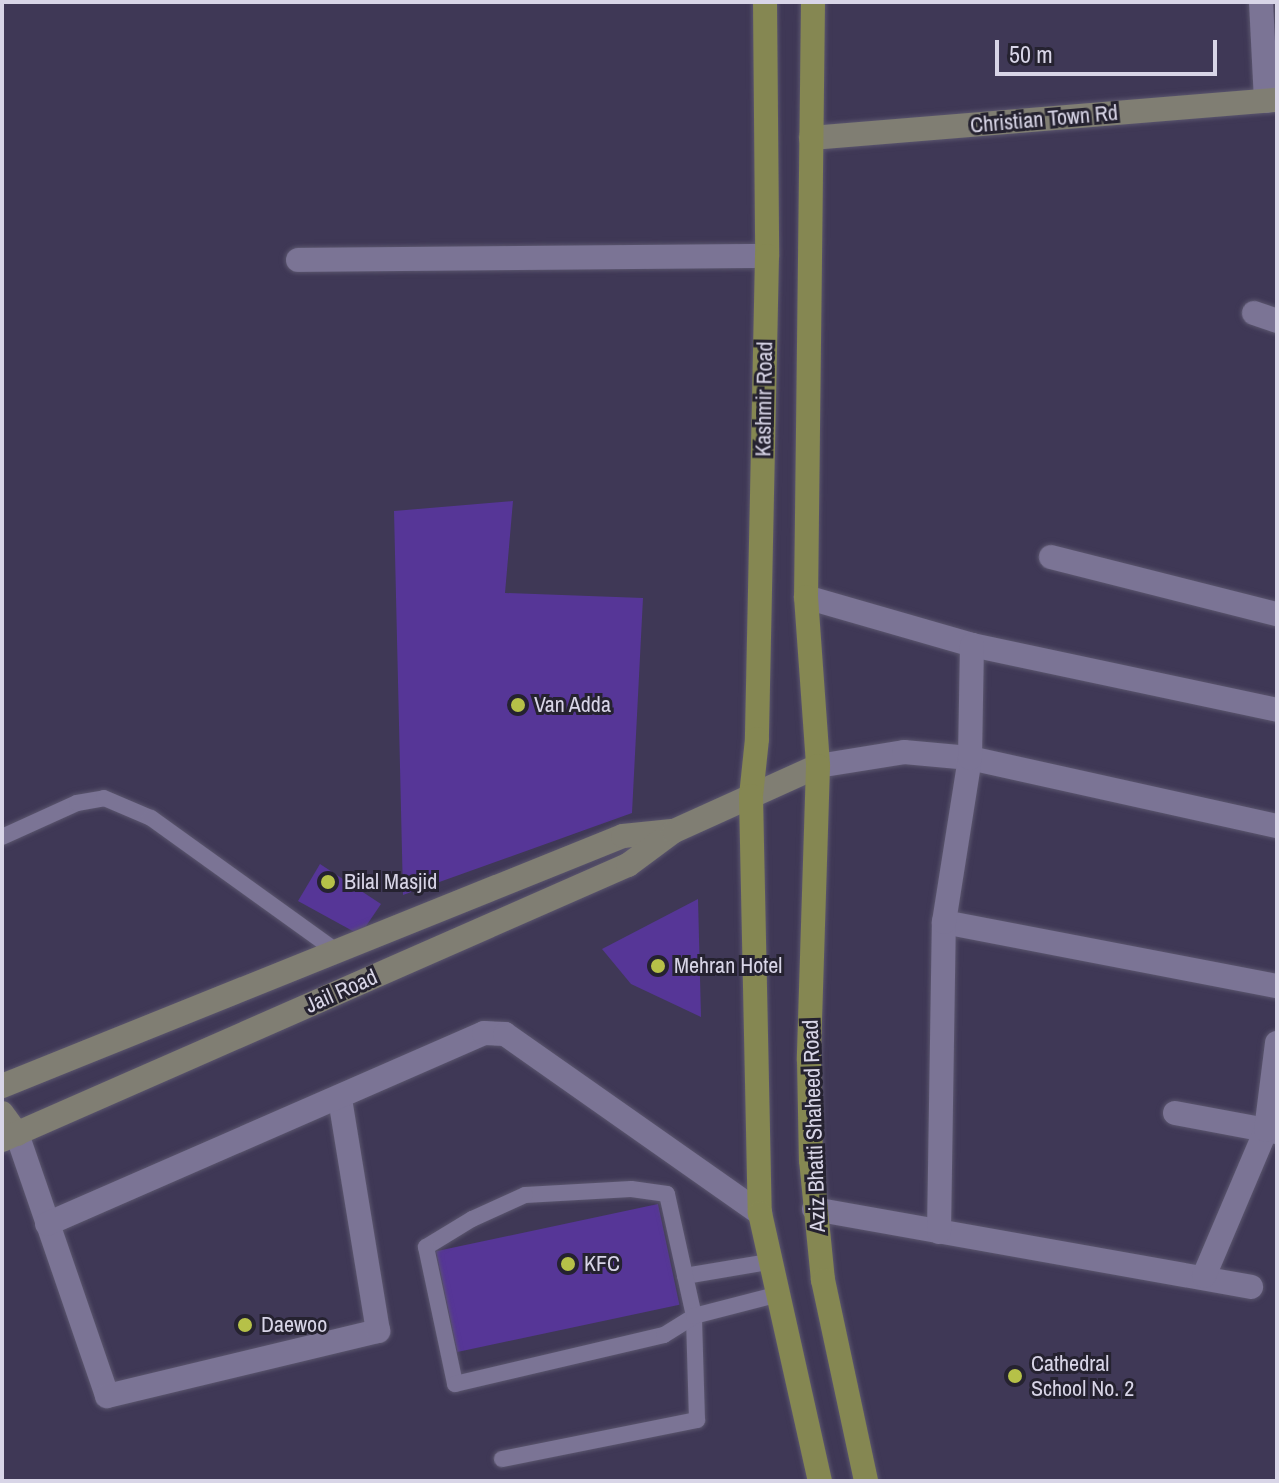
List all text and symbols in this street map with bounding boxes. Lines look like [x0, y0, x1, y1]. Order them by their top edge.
scale bar [999, 24, 1221, 74]
text: 50 m [1009, 38, 1053, 70]
street label: Christian Town Rd [969, 99, 1119, 139]
street label: Kashmir Road [750, 341, 778, 457]
place label: Van Adda [534, 692, 612, 718]
marker: Van Adda [509, 696, 527, 714]
place label: Bilal Masjid [344, 869, 437, 895]
marker: Bilal Masjid [319, 873, 337, 891]
place label: Mehran Hotel [674, 953, 782, 979]
marker: Mehran Hotel [649, 957, 667, 975]
street label: Jail Road [301, 963, 381, 1019]
street label: Aziz Bhatti Shaheed Road [797, 1019, 831, 1233]
place label: KFC [584, 1251, 620, 1277]
marker: KFC [559, 1255, 577, 1273]
place label: Daewoo [261, 1312, 327, 1338]
marker: Daewoo [236, 1316, 254, 1334]
place label: Cathedral School No. 2 [1031, 1350, 1134, 1402]
marker: Cathedral School No. 2 [1006, 1367, 1024, 1385]

